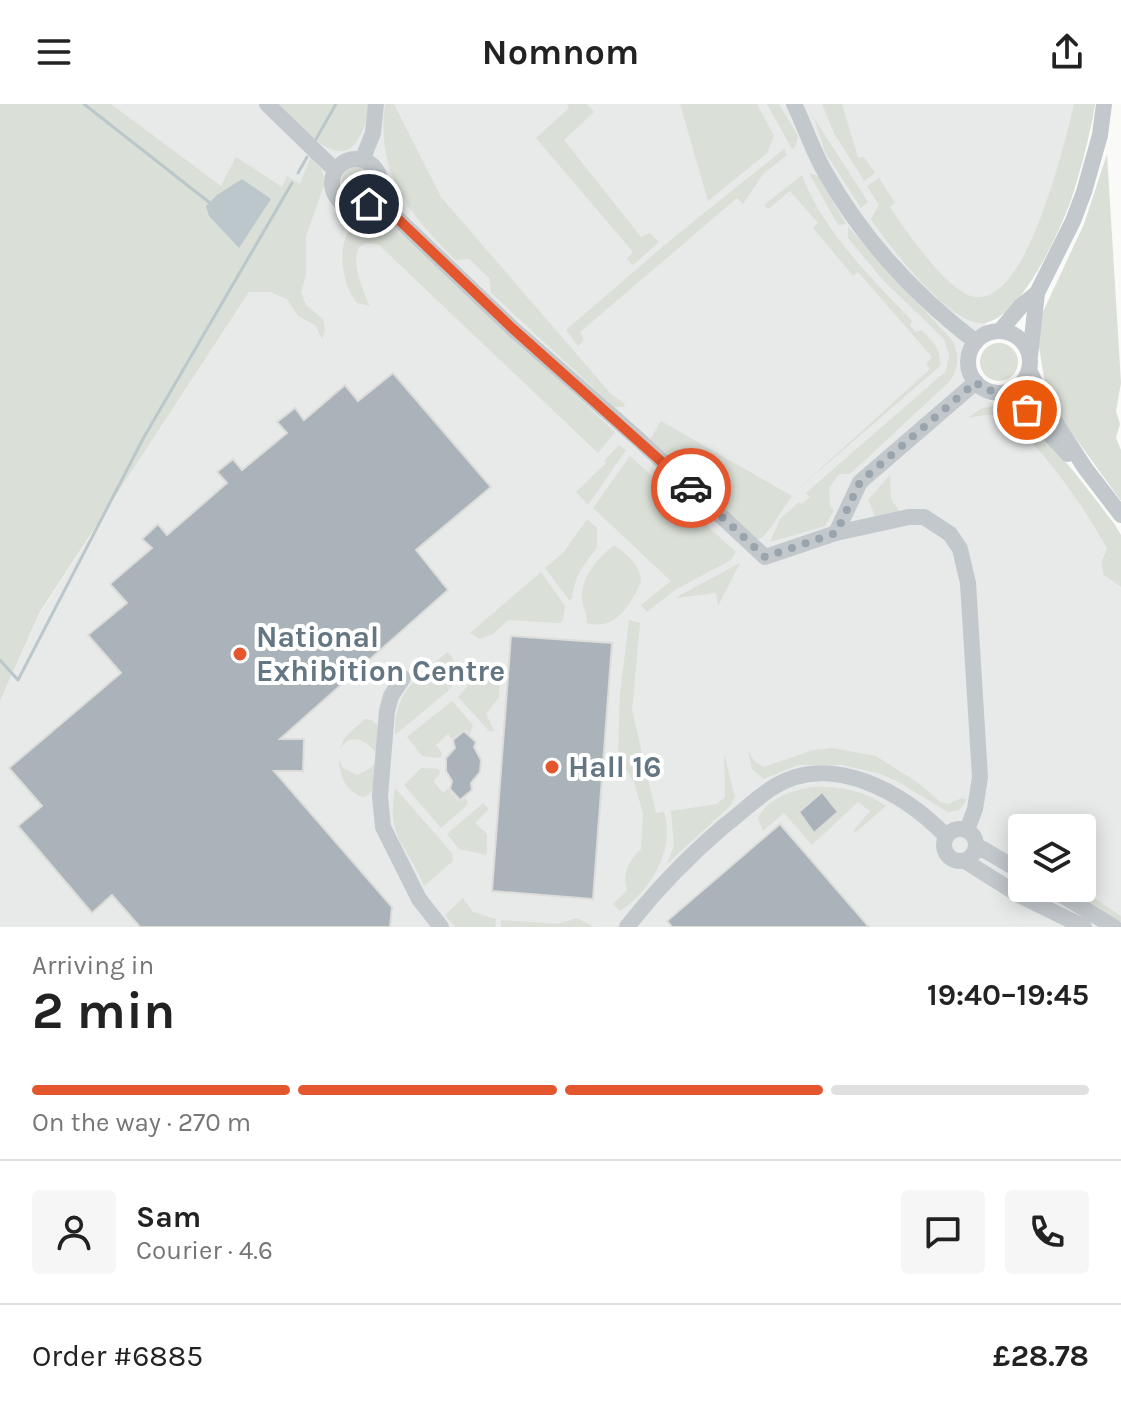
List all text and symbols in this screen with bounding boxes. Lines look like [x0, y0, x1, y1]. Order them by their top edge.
icon: menu [32, 30, 76, 74]
icon: share [1045, 30, 1089, 74]
text: Nomnom [482, 31, 639, 73]
pin [335, 170, 403, 238]
icon: home [347, 182, 391, 226]
pin [993, 376, 1061, 444]
icon: bag [1005, 388, 1049, 432]
courier [651, 448, 731, 528]
icon: car [669, 466, 713, 510]
place label: National Exhibition Centre [256, 619, 505, 689]
marker: National Exhibition Centre [231, 645, 249, 663]
place label: Hall 16 [568, 749, 661, 785]
marker: Hall 16 [543, 758, 561, 776]
map controls [1008, 814, 1096, 902]
button: layers [1008, 814, 1096, 902]
text: Arriving in [32, 950, 154, 981]
text: 19:40–19:45 [927, 977, 1089, 1013]
text: 2 min [32, 980, 175, 1041]
text: On the way · 270 m [32, 1107, 251, 1138]
button: person [32, 1190, 116, 1274]
button: chat [901, 1190, 985, 1274]
button: phone [1005, 1190, 1089, 1274]
text: Sam [136, 1199, 201, 1235]
text: Courier · 4.6 [136, 1235, 273, 1266]
text: Order #6885 [32, 1338, 203, 1374]
text: £28.78 [993, 1338, 1089, 1374]

